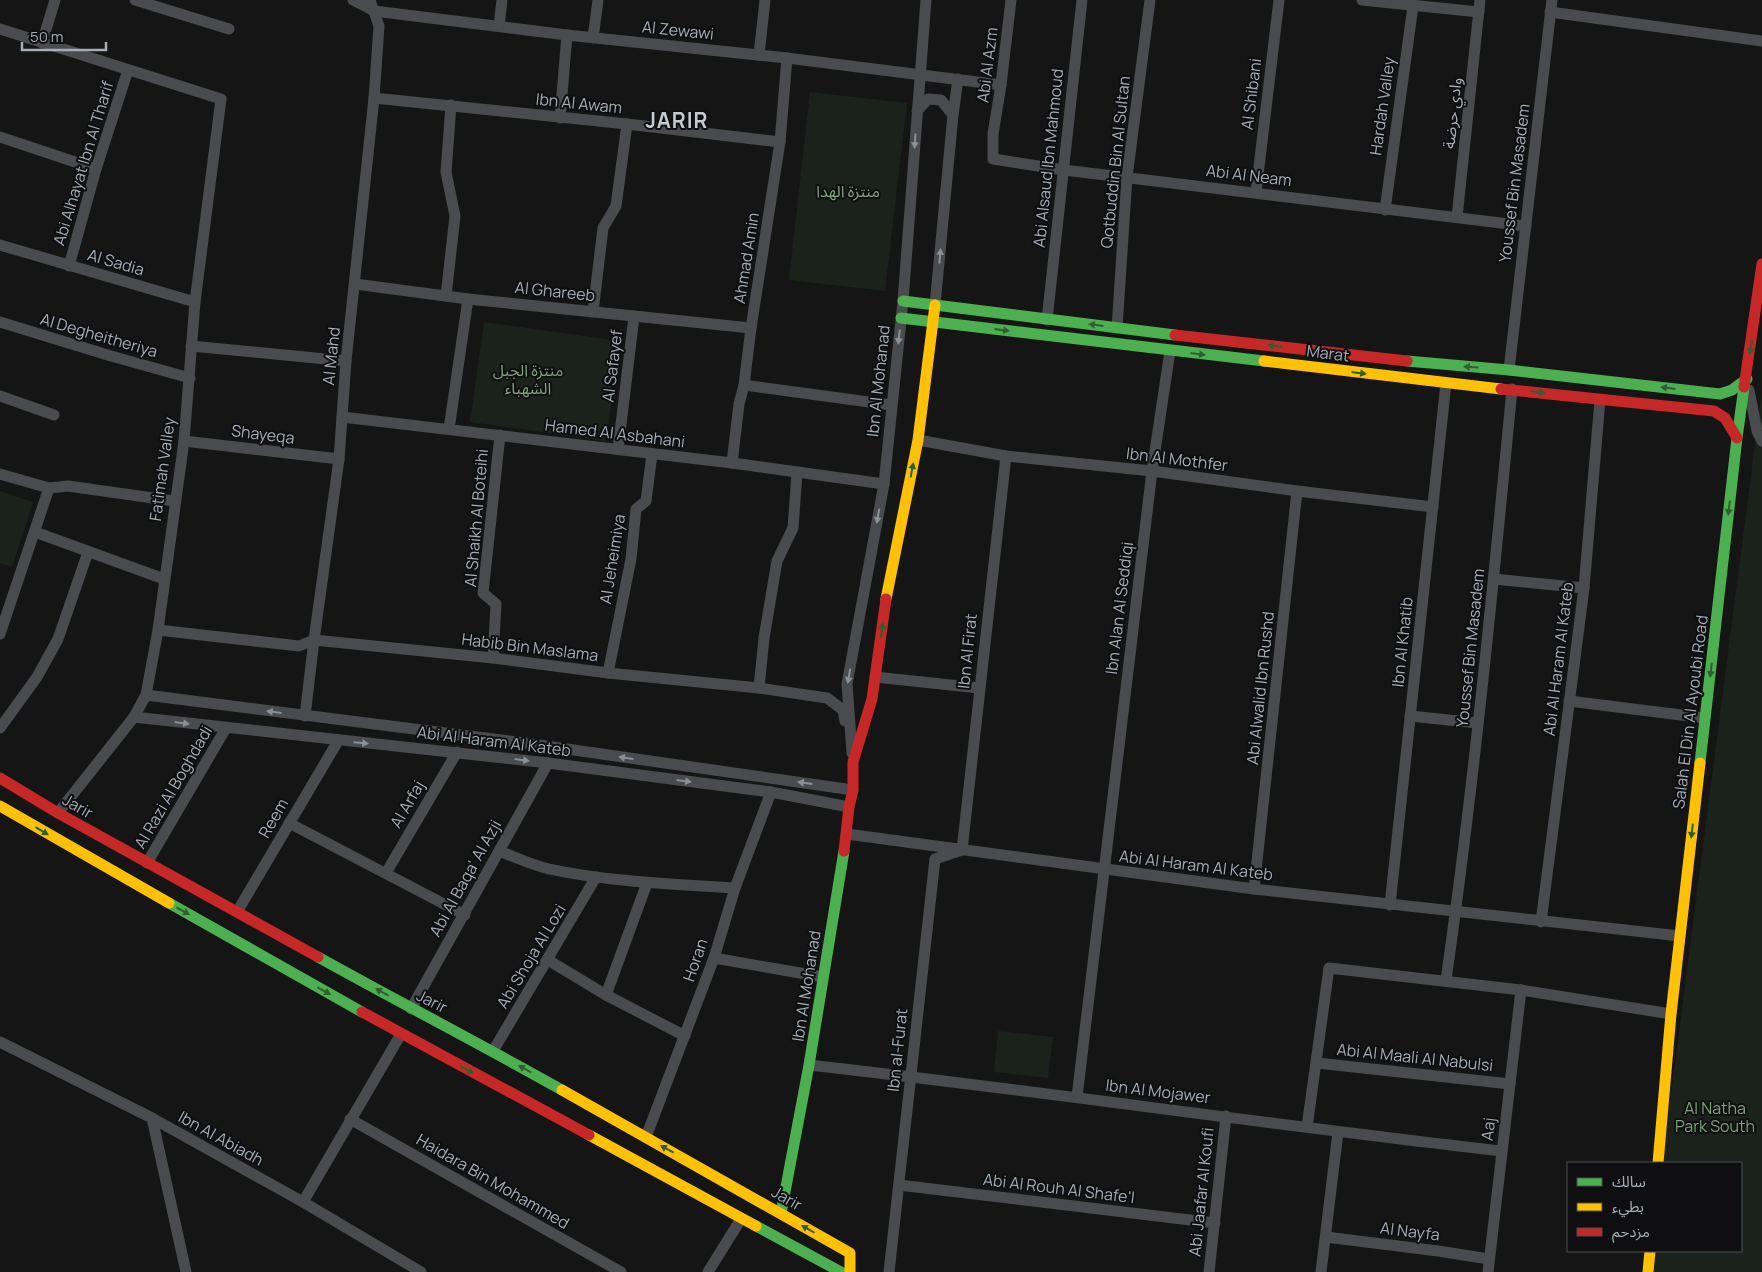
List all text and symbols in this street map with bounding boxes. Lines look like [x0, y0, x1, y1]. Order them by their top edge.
street label: Al Zewawi [641, 15, 715, 45]
scale bar [22, 20, 106, 52]
text: 50 m [30, 26, 64, 47]
street label: Abi Al Azm [971, 26, 1003, 104]
street label: Hardah Valley [1364, 55, 1400, 157]
street label: Al Shibani [1236, 57, 1266, 131]
street label: Abi Alsaud Ibn Mahmoud [1028, 68, 1068, 248]
street label: Qotbuddin Bin Al Sultan [1095, 75, 1135, 249]
street label: وادي حرضة [1437, 76, 1468, 150]
street label: Abi Alhayat Ibn Al Tharif [47, 78, 119, 248]
street label: Ibn Al Awam [535, 88, 623, 118]
street label: Youssef Bin Masadem [1493, 102, 1535, 264]
district label: JARIR [646, 106, 708, 134]
one-way arrow [910, 133, 918, 149]
street label: Abi Al Neam [1205, 159, 1293, 191]
park label: منتزة الهدا [816, 180, 880, 202]
street label: Ahmad Amin [728, 211, 764, 305]
street label: Al Sadia [85, 243, 147, 281]
one-way arrow [936, 248, 944, 264]
street label: Al Ghareeb [514, 276, 596, 306]
street label: Al Degheitheriya [38, 308, 160, 362]
one-way arrow [1088, 321, 1104, 329]
street label: Ibn Al Mohanad [861, 324, 895, 438]
street label: Al Mahd [317, 326, 345, 386]
one-way arrow [994, 326, 1010, 334]
street label: Al Safayef [597, 328, 627, 403]
one-way arrow [895, 330, 903, 346]
street label: Marat [1305, 339, 1351, 367]
one-way arrow [1747, 340, 1755, 356]
one-way arrow [1267, 342, 1283, 350]
one-way arrow [1190, 350, 1206, 358]
park label: منتزة الجبل الشهباء [493, 359, 563, 399]
one-way arrow [1463, 363, 1479, 371]
one-way arrow [1351, 369, 1367, 377]
one-way arrow [1660, 384, 1676, 392]
one-way arrow [1530, 388, 1546, 396]
street label: Hamed Al Asbahani [544, 413, 686, 453]
street label: Fatimah Valley [144, 415, 180, 522]
street label: Shayeqa [230, 419, 296, 449]
street label: Ibn Al Mothfer [1125, 442, 1229, 476]
street label: Al Shaikh Al Boteihi [459, 448, 493, 588]
one-way arrow [908, 462, 916, 477]
one-way arrow [1725, 501, 1733, 517]
one-way arrow [873, 508, 881, 524]
street label: Al Jeheimiya [594, 512, 630, 606]
street label: Ibn Alan Al Seddiqi [1100, 540, 1138, 676]
street label: Youssef Bin Masadem [1451, 567, 1489, 729]
street label: Abi Al Haram Al Kateb [1538, 581, 1578, 737]
street label: Ibn Al Khatib [1386, 596, 1418, 688]
street label: Abi Alwalid Ibn Rushd [1241, 610, 1279, 766]
street label: Ibn Al Firat [952, 612, 982, 690]
street label: Salah El Din Al Ayoubi Road [1667, 614, 1713, 810]
one-way arrow [878, 621, 886, 637]
street label: Habib Bin Maslama [460, 628, 600, 666]
one-way arrow [1707, 662, 1715, 678]
one-way arrow [844, 668, 852, 684]
one-way arrow [266, 708, 282, 716]
one-way arrow [174, 719, 190, 727]
street label: Abi Al Haram Al Kateb [416, 721, 572, 761]
street label: Al Razi Al Boghdadi [129, 722, 217, 852]
one-way arrow [353, 739, 369, 747]
one-way arrow [618, 754, 634, 762]
one-way arrow [515, 756, 531, 764]
street label: Al Arfaj [385, 776, 429, 832]
one-way arrow [676, 777, 692, 785]
one-way arrow [796, 779, 812, 787]
street label: Jarir [59, 789, 97, 824]
street label: Reem [253, 794, 293, 842]
street label: Abi Al Baqa' Al Azji [424, 816, 506, 940]
one-way arrow [1688, 824, 1696, 840]
one-way arrow [35, 827, 48, 836]
street label: Abi Al Haram Al Kateb [1118, 845, 1274, 885]
street label: Abi Shoja Al Lozi [491, 900, 571, 1012]
one-way arrow [176, 907, 190, 916]
street label: Ibn Al Mohanad [786, 929, 826, 1043]
street label: Horan [677, 935, 713, 985]
street label: Jarir [413, 984, 451, 1018]
one-way arrow [318, 987, 331, 996]
one-way arrow [375, 988, 388, 997]
street label: Ibn al-Furat [882, 1007, 912, 1093]
street label: Abi Al Maali Al Nabulsi [1336, 1038, 1494, 1076]
one-way arrow [518, 1064, 532, 1073]
one-way arrow [459, 1066, 474, 1074]
street label: Ibn Al Mojawer [1104, 1074, 1212, 1108]
park label: Al Natha Park South [1675, 1097, 1755, 1137]
street label: Ibn Al Abiadh [174, 1106, 268, 1170]
street label: Aaj [1476, 1116, 1500, 1142]
street label: Abi Jaafar Al Koufi [1183, 1126, 1219, 1258]
street label: Haidara Bin Mohammed [413, 1128, 573, 1234]
one-way arrow [660, 1144, 673, 1153]
legend [1567, 1162, 1742, 1252]
street label: Abi Al Rouh Al Shafe'I [982, 1168, 1136, 1208]
text: سالك [1612, 1171, 1646, 1192]
street label: Jarir [768, 1181, 806, 1216]
text: بطيء [1612, 1196, 1644, 1218]
street label: Al Nayfa [1379, 1216, 1441, 1246]
text: مزدحم [1612, 1221, 1650, 1243]
one-way arrow [802, 1224, 815, 1233]

